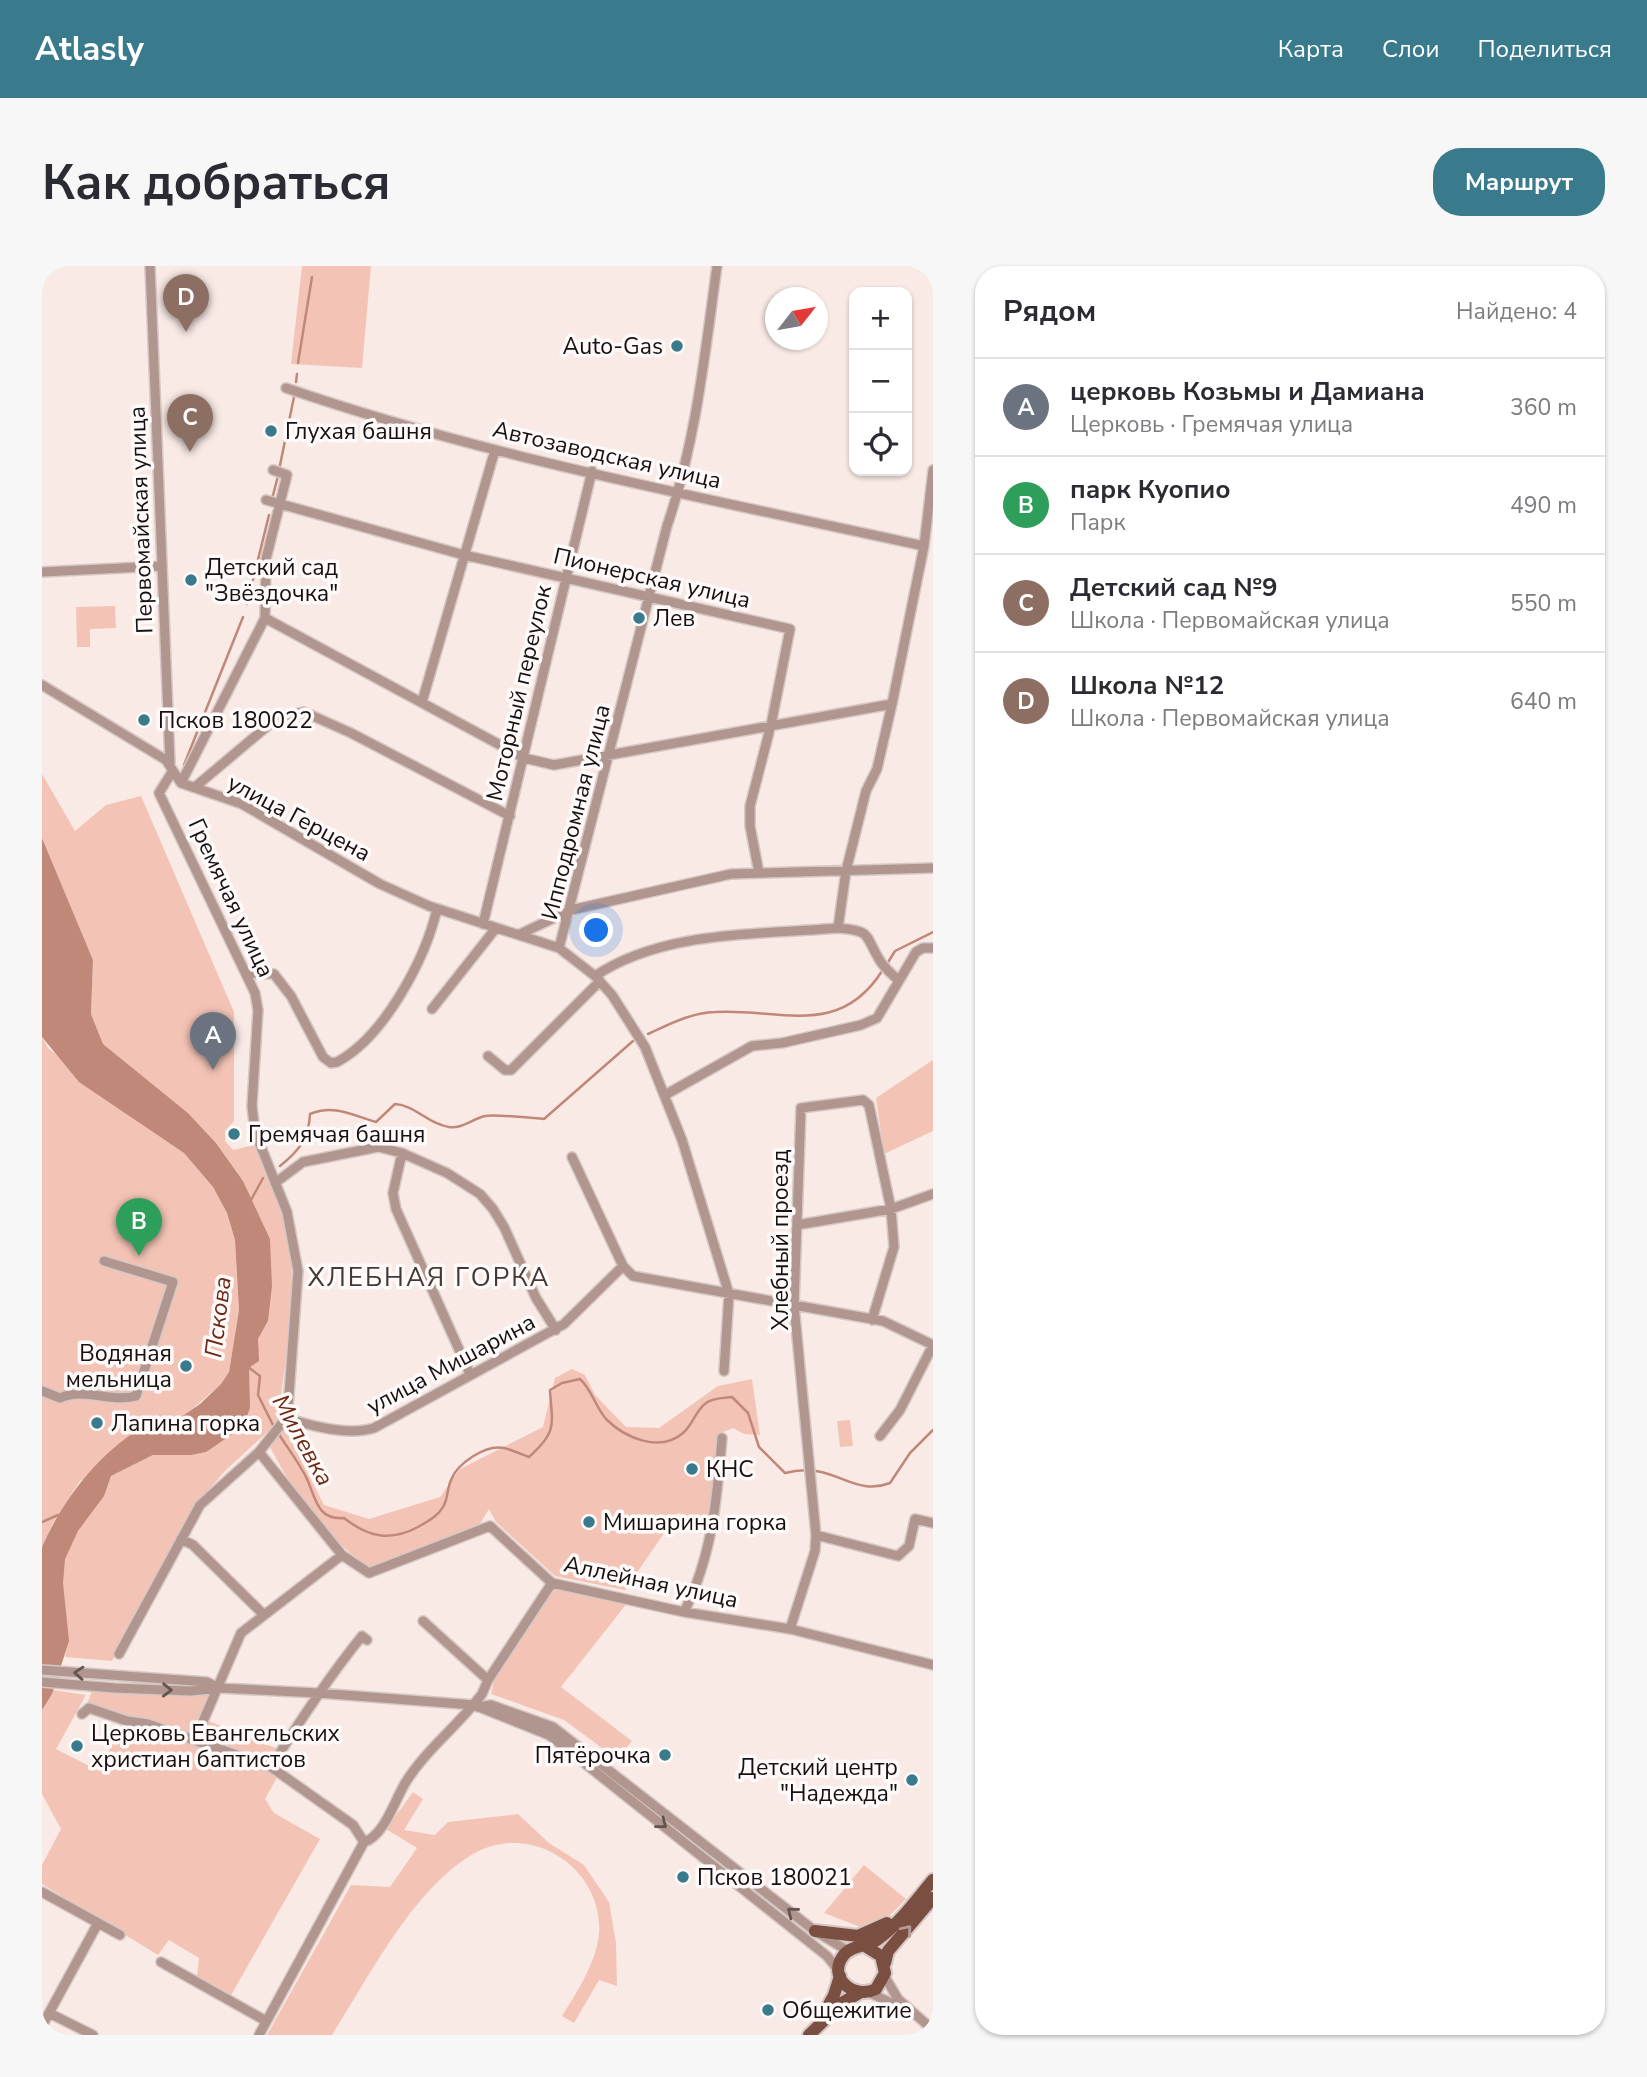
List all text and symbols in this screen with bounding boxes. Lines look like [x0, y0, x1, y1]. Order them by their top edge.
text: Atlasly [35, 27, 144, 72]
text: Карта [1278, 33, 1344, 65]
text: Слои [1382, 33, 1439, 65]
text: Поделиться [1477, 33, 1612, 65]
button: Маршрут [1433, 148, 1605, 216]
text: Как добраться [42, 149, 390, 216]
pin: D [163, 274, 209, 332]
north arrow [765, 287, 828, 350]
map controls [849, 287, 912, 476]
button: + [849, 287, 912, 350]
text: Рядом [1003, 291, 1096, 332]
text: Найдено: 4 [1456, 296, 1577, 327]
place label: Auto-Gas [563, 331, 663, 362]
marker: Auto-Gas [669, 338, 685, 354]
button: − [849, 350, 912, 413]
text: церковь Козьмы и Дамиана [1070, 374, 1425, 409]
text: A [1017, 392, 1035, 423]
text: 360 m [1510, 392, 1577, 423]
pin: C [167, 394, 213, 452]
street label: Первомайская улица [122, 406, 160, 634]
text: Церковь · Гремячая улица [1070, 409, 1353, 440]
button: locate [849, 413, 912, 476]
street label: Автозаводская улица [490, 414, 724, 496]
place label: Глухая башня [285, 416, 432, 447]
marker: Глухая башня [263, 423, 279, 439]
text: парк Куопио [1070, 472, 1231, 507]
text: B [1018, 490, 1034, 521]
text: 490 m [1510, 490, 1577, 521]
text: Парк [1070, 507, 1126, 538]
street label: Пионерская улица [550, 540, 754, 616]
place label: Детский сад "Звёздочка" [205, 552, 338, 609]
text: Детский сад №9 [1070, 570, 1278, 605]
marker: Детский сад "Звёздочка" [183, 572, 199, 588]
street label: Моторный переулок [479, 581, 559, 804]
text: C [1018, 588, 1034, 619]
text: 550 m [1510, 588, 1577, 619]
place label: Лев [653, 603, 695, 634]
text: Школа · Первомайская улица [1070, 605, 1390, 636]
marker: Лев [631, 610, 647, 626]
text: Школа №12 [1070, 668, 1224, 703]
text: D [1017, 686, 1035, 717]
text: 640 m [1510, 686, 1577, 717]
street label: Ипподромная улица [534, 701, 618, 923]
text: Школа · Первомайская улица [1070, 703, 1390, 734]
place label: Псков 180022 [158, 705, 313, 736]
marker: Псков 180022 [136, 712, 152, 728]
street label: улица Герцена [222, 767, 376, 869]
street label: Гремячая улица [181, 814, 281, 982]
your location [579, 913, 613, 947]
pin: A [190, 1012, 236, 1070]
place label: Гремячая башня [248, 1119, 425, 1150]
marker: Гремячая башня [226, 1126, 242, 1142]
street label: Хлебный проезд [765, 1149, 796, 1331]
pin: B [116, 1198, 162, 1256]
district label: ХЛЕБНАЯ ГОРКА [308, 1260, 550, 1295]
water label: Пскова [197, 1274, 239, 1360]
street label: улица Мишарина [361, 1306, 541, 1422]
place label: Водяная мельница [66, 1338, 172, 1395]
marker: Водяная мельница [178, 1358, 194, 1374]
water label: Милевка [265, 1389, 341, 1491]
place label: Лапина горка [111, 1408, 260, 1439]
marker: Лапина горка [89, 1415, 105, 1431]
place label: КНС [706, 1454, 754, 1485]
marker: КНС [684, 1461, 700, 1477]
place label: Мишарина горка [603, 1507, 787, 1538]
marker: Мишарина горка [581, 1514, 597, 1530]
street label: Аллейная улица [561, 1548, 741, 1616]
one-way arrow [74, 1666, 85, 1681]
one-way arrow [162, 1682, 173, 1698]
place label: Церковь Евангельских христиан баптистов [91, 1718, 340, 1775]
marker: Церковь Евангельских христиан баптистов [69, 1738, 85, 1754]
place label: Пятёрочка [535, 1740, 651, 1771]
marker: Пятёрочка [657, 1747, 673, 1763]
place label: Детский центр "Надежда" [738, 1752, 898, 1809]
marker: Детский центр "Надежда" [904, 1772, 920, 1788]
one-way arrow [655, 1816, 667, 1829]
place label: Псков 180021 [697, 1862, 852, 1893]
marker: Псков 180021 [675, 1869, 691, 1885]
one-way arrow [787, 1908, 800, 1920]
one-way arrow [899, 1925, 911, 1938]
place label: Общежитие [782, 1995, 912, 2026]
marker: Общежитие [760, 2002, 776, 2018]

